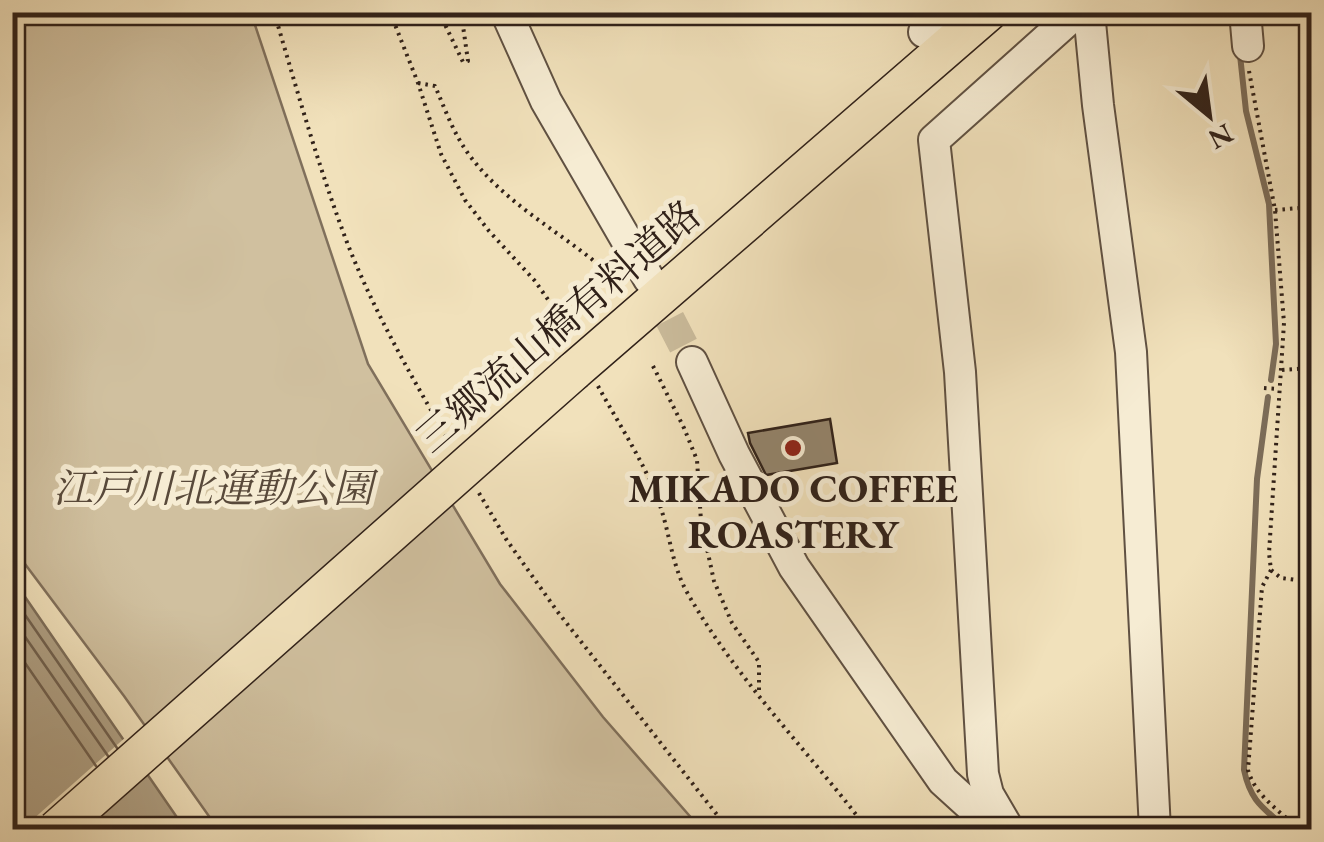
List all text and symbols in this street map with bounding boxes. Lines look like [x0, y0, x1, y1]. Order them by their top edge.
north arrow [1159, 65, 1259, 165]
text: N [1202, 116, 1240, 158]
street label: 三郷流山橋有料道路 [405, 188, 711, 464]
marker: MIKADO COFFEE ROASTERY [782, 437, 804, 459]
park label: 江戸川北運動公園 [53, 462, 379, 514]
place label: MIKADO COFFEE ROASTERY [628, 462, 958, 560]

